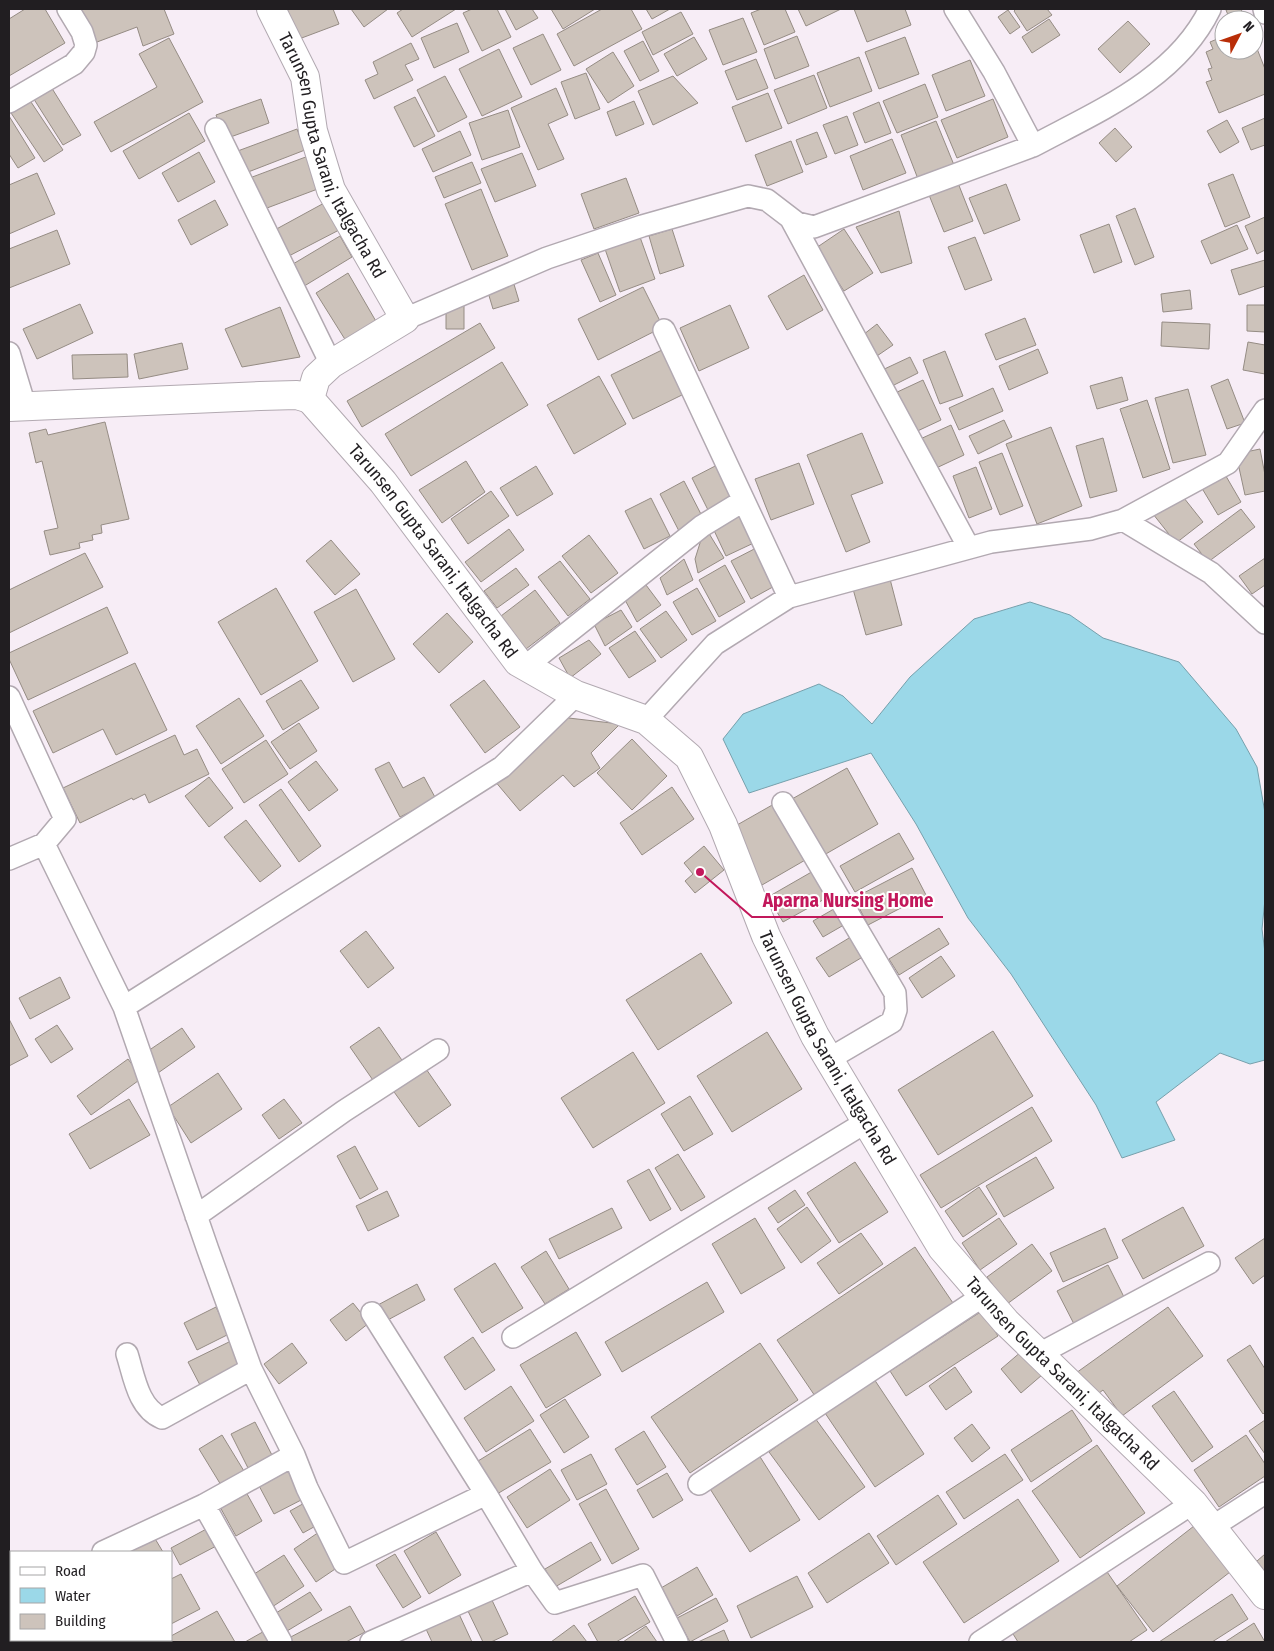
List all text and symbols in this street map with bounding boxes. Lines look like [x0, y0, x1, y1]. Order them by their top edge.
north arrow [1214, 10, 1264, 60]
text: N [1239, 18, 1258, 36]
street label: Tarunsen Gupta Sarani, Italgacha Rd [274, 29, 390, 282]
street label: Tarunsen Gupta Sarani, Italgacha Rd [344, 440, 522, 663]
callout: Aparna Nursing Home [752, 883, 943, 917]
text: Aparna Nursing Home [762, 889, 934, 912]
street label: Tarunsen Gupta Sarani, Italgacha Rd [754, 928, 901, 1169]
street label: Tarunsen Gupta Sarani, Italgacha Rd [961, 1272, 1164, 1475]
legend [10, 1551, 172, 1641]
text: Road [55, 1562, 86, 1580]
text: Water [55, 1587, 91, 1605]
text: Building [55, 1612, 106, 1630]

